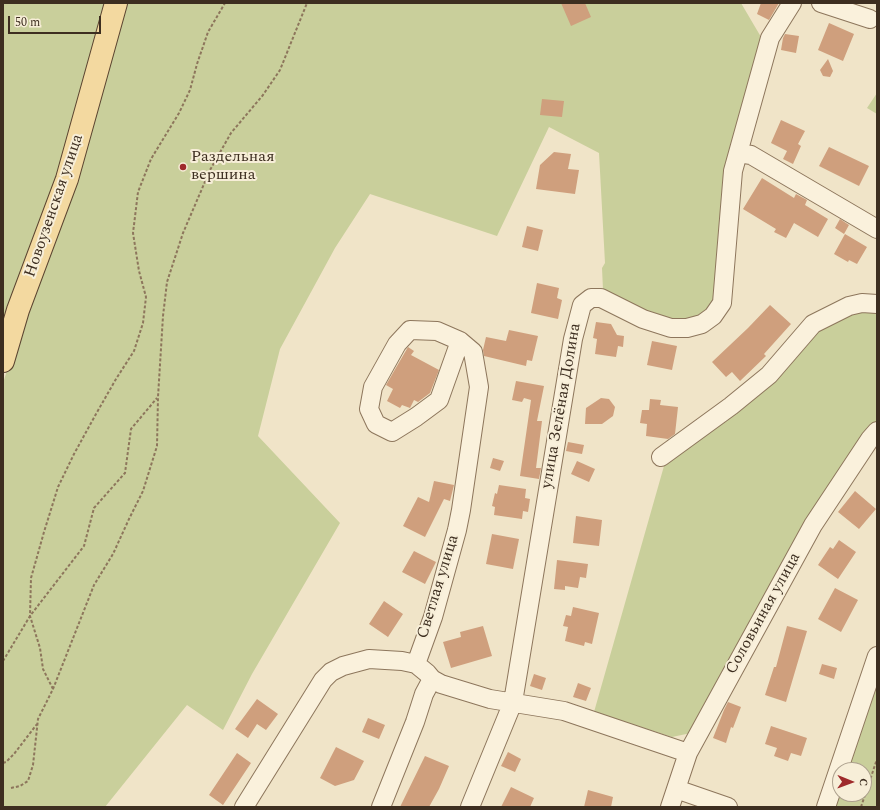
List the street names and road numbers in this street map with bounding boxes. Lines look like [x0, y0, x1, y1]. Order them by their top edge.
street label: Новоузенская улица [21, 132, 89, 280]
street label: улица Зелёная Долина [538, 322, 586, 490]
street label: Светлая улица [414, 533, 464, 641]
street label: Соловьиная улица [723, 550, 805, 678]

